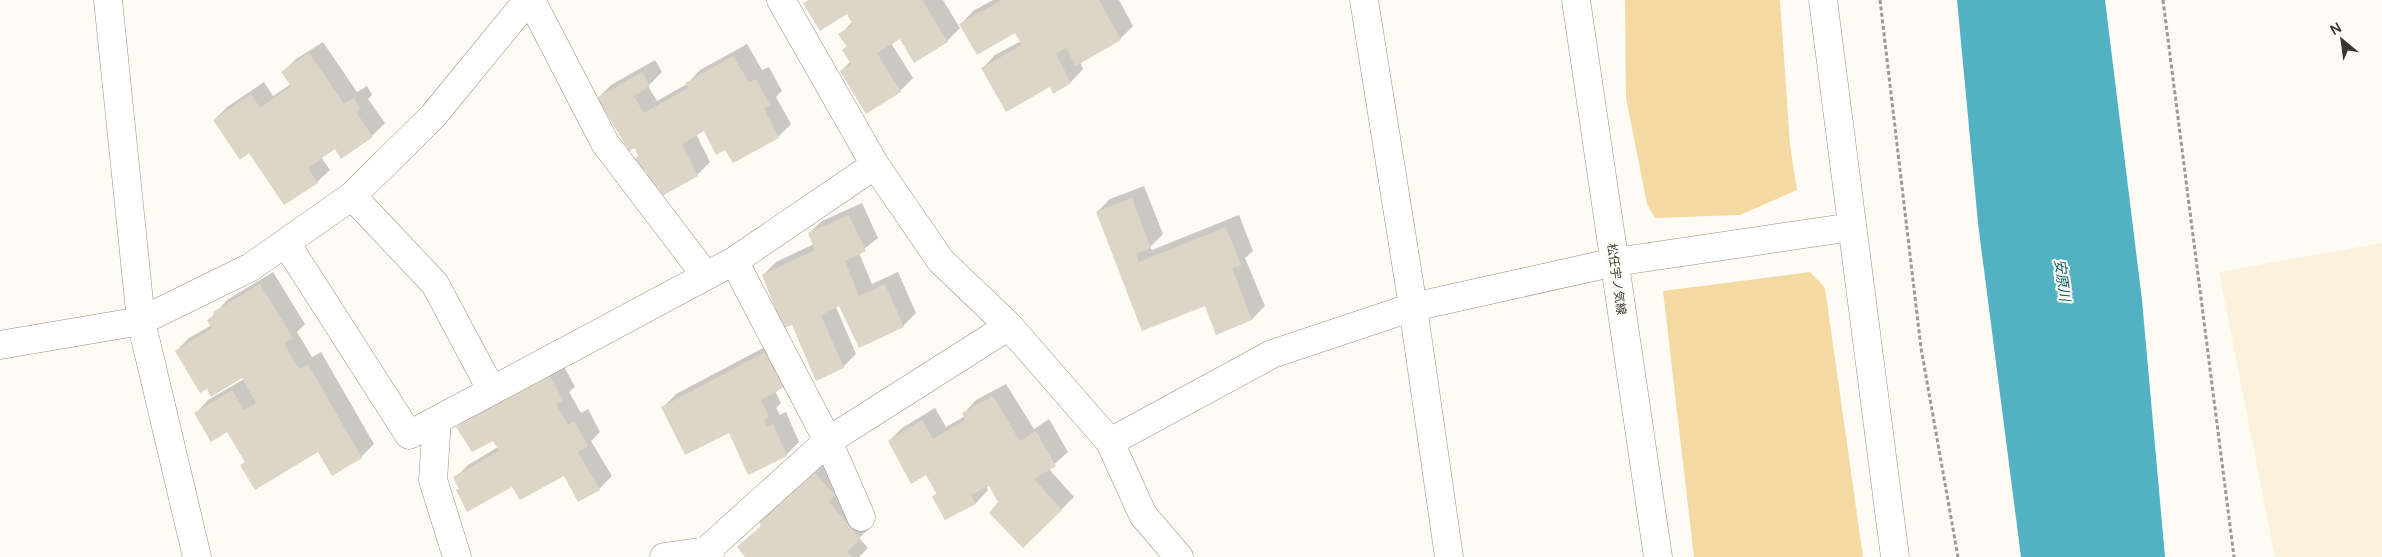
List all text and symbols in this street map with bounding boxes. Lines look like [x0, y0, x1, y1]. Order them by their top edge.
north arrow [2317, 15, 2367, 65]
text: N [2326, 17, 2344, 39]
street label: 松任宇ノ気線 [1604, 242, 1630, 316]
water label: 安原川 [2051, 258, 2076, 304]

